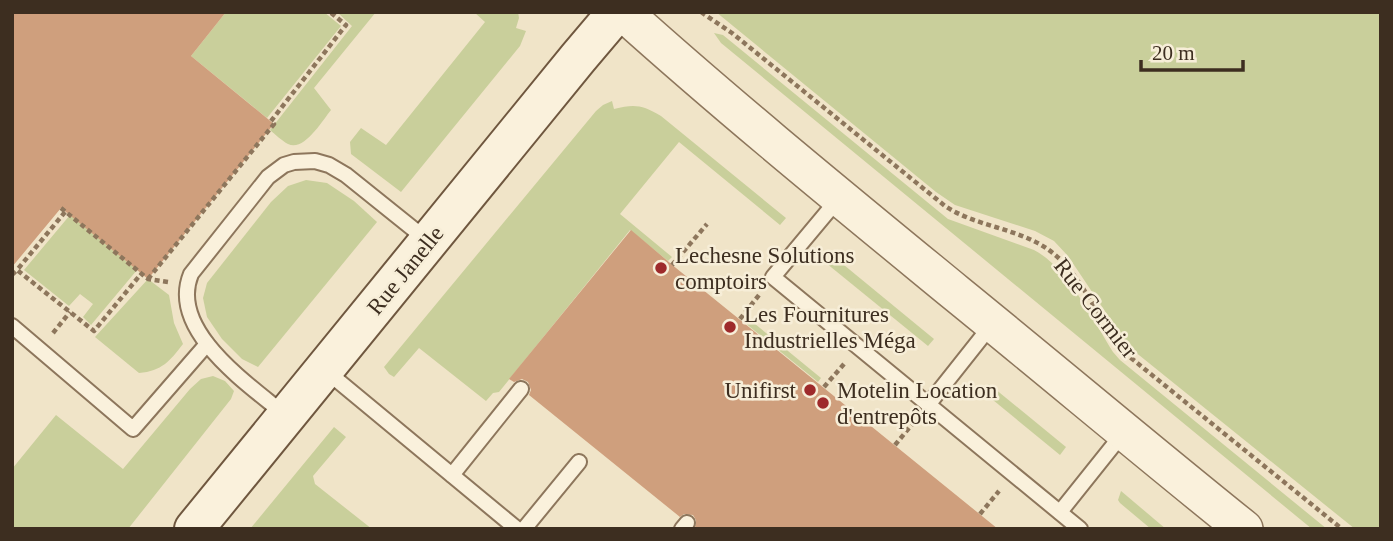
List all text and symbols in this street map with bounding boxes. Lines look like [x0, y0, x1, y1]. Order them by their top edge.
scale bar [1141, 28, 1242, 72]
text: 20 m [1152, 41, 1195, 65]
street label: Rue Janelle [362, 221, 449, 320]
place label: Lechesne Solutions comptoirs [675, 243, 855, 294]
street label: Rue Cormier [1049, 254, 1142, 363]
marker: Lechesne Solutions comptoirs [653, 260, 669, 276]
place label: Les Fournitures Industrielles Méga [744, 302, 916, 353]
marker: Les Fournitures Industrielles Méga [722, 319, 738, 335]
place label: Unifirst [724, 378, 797, 403]
place label: Motelin Location d'entrepôts [837, 378, 998, 429]
marker: Unifirst [802, 382, 818, 398]
marker: Motelin Location d'entrepôts [815, 395, 831, 411]

